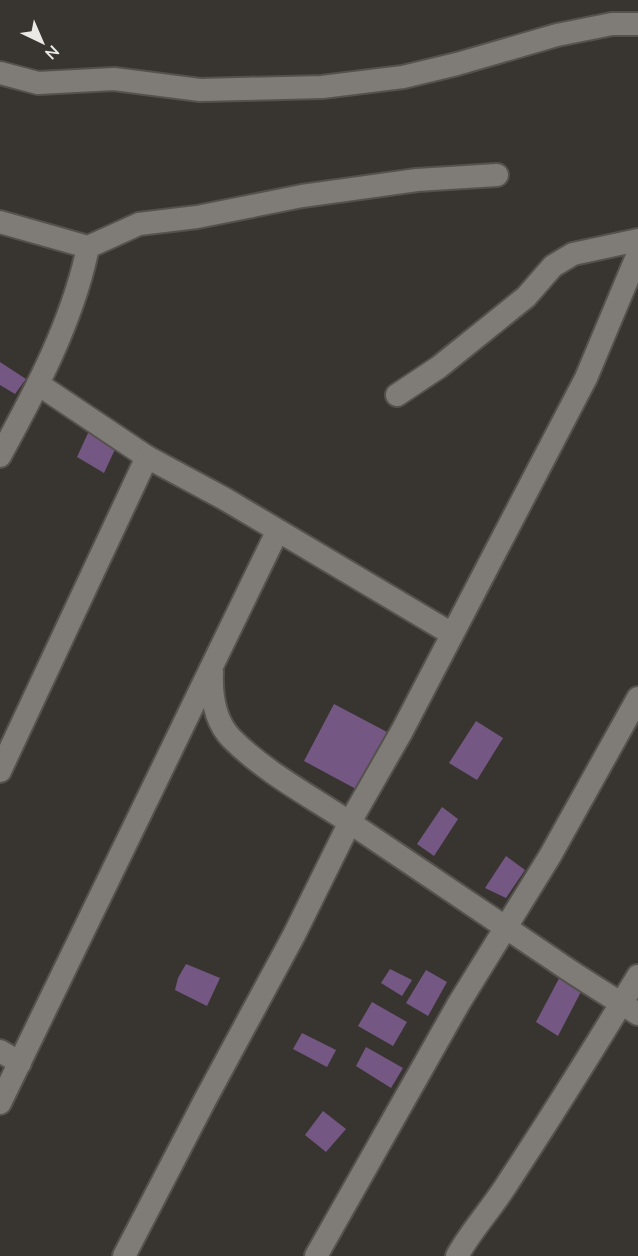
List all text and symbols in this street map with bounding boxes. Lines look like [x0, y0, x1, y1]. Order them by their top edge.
north arrow [12, 12, 72, 72]
text: N [40, 40, 64, 64]

